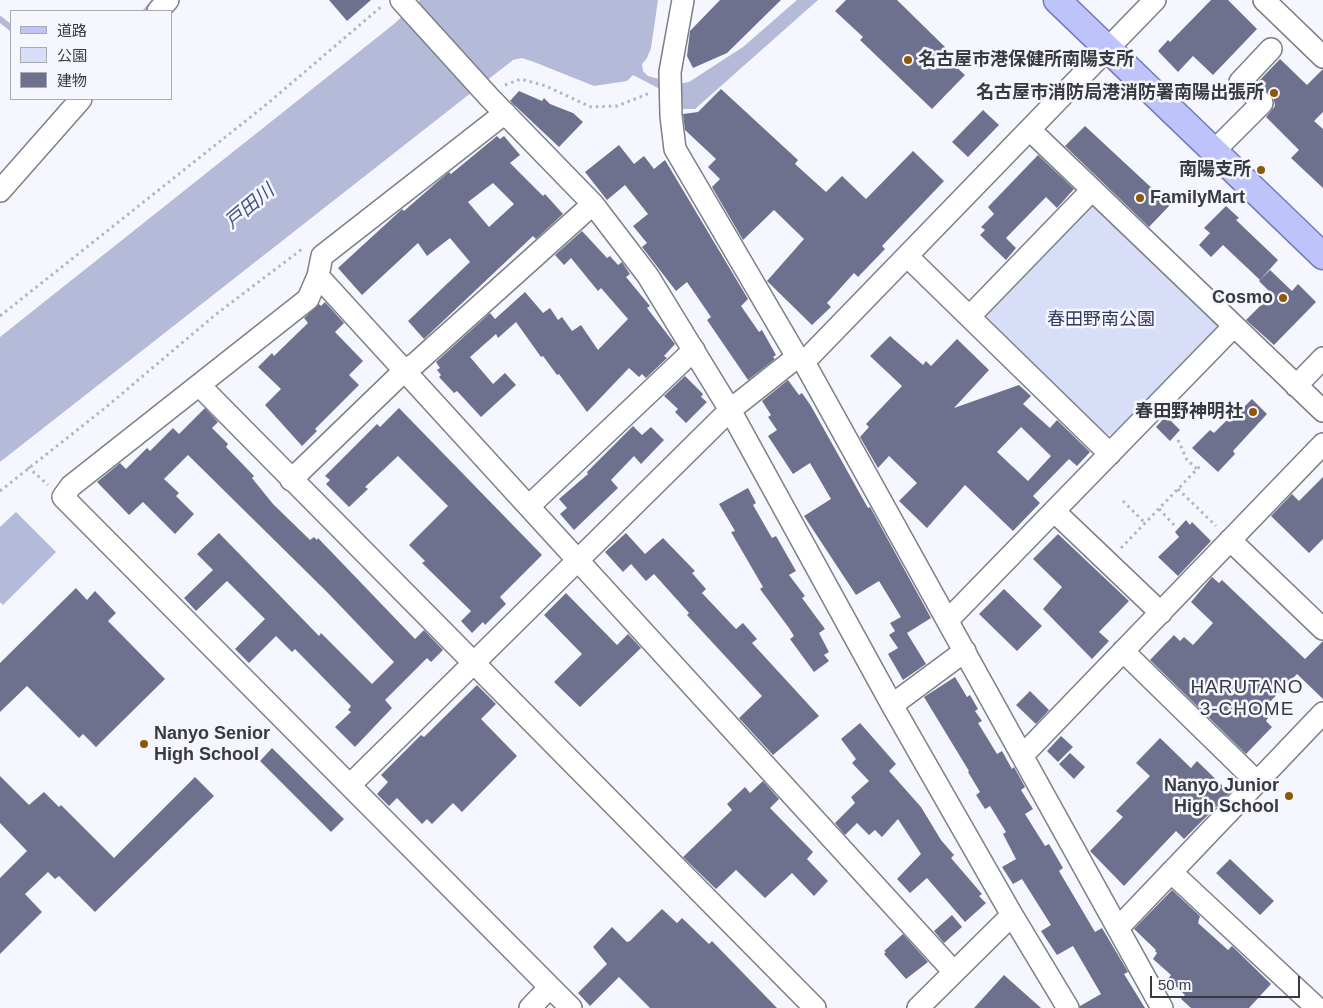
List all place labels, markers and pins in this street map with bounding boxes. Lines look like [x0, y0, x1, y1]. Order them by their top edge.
place label: 名古屋市港保健所南陽支所 [918, 49, 1134, 71]
marker: 名古屋市港保健所南陽支所 [902, 54, 914, 66]
place label: 名古屋市消防局港消防署南陽出張所 [976, 82, 1264, 104]
marker: 名古屋市消防局港消防署南陽出張所 [1268, 87, 1280, 99]
place label: 南陽支所 [1179, 159, 1251, 181]
marker: 南陽支所 [1255, 164, 1267, 176]
place label: FamilyMart [1150, 187, 1245, 209]
marker: FamilyMart [1134, 192, 1146, 204]
place label: Cosmo [1212, 287, 1273, 309]
marker: Cosmo [1277, 292, 1289, 304]
place label: 春田野神明社 [1135, 401, 1243, 423]
marker: 春田野神明社 [1247, 406, 1259, 418]
place label: Nanyo Senior High School [154, 723, 270, 766]
marker: Nanyo Senior High School [138, 738, 150, 750]
place label: Nanyo Junior High School [1164, 775, 1279, 818]
marker: Nanyo Junior High School [1283, 790, 1295, 802]

